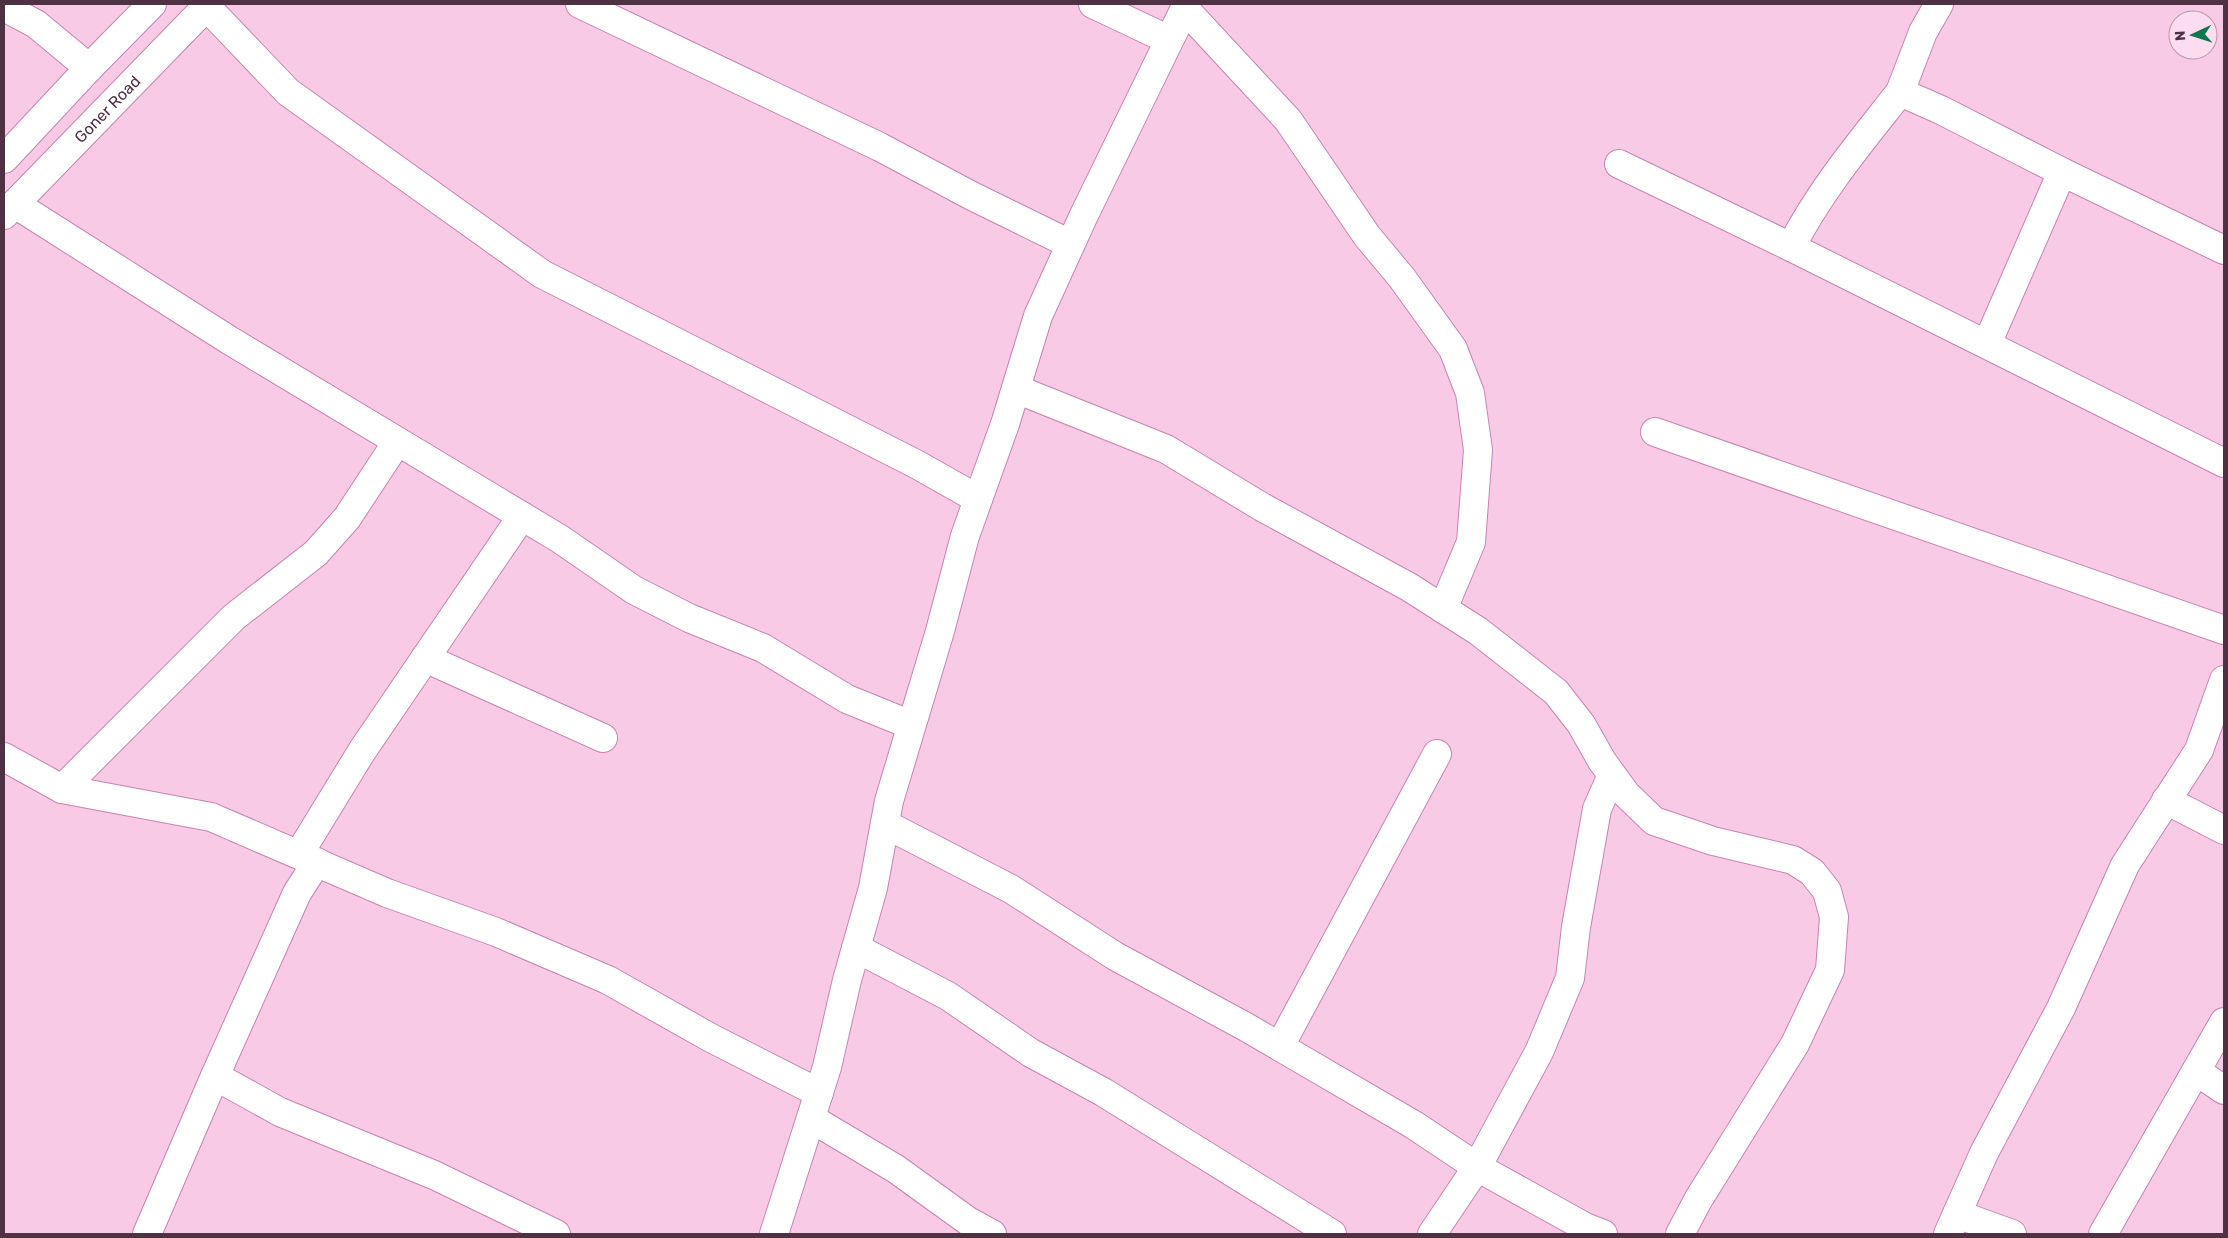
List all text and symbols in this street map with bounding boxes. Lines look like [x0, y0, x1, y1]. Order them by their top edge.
north arrow [2168, 10, 2218, 60]
text: N [2172, 30, 2189, 41]
street label: Goner Road [71, 72, 144, 147]

